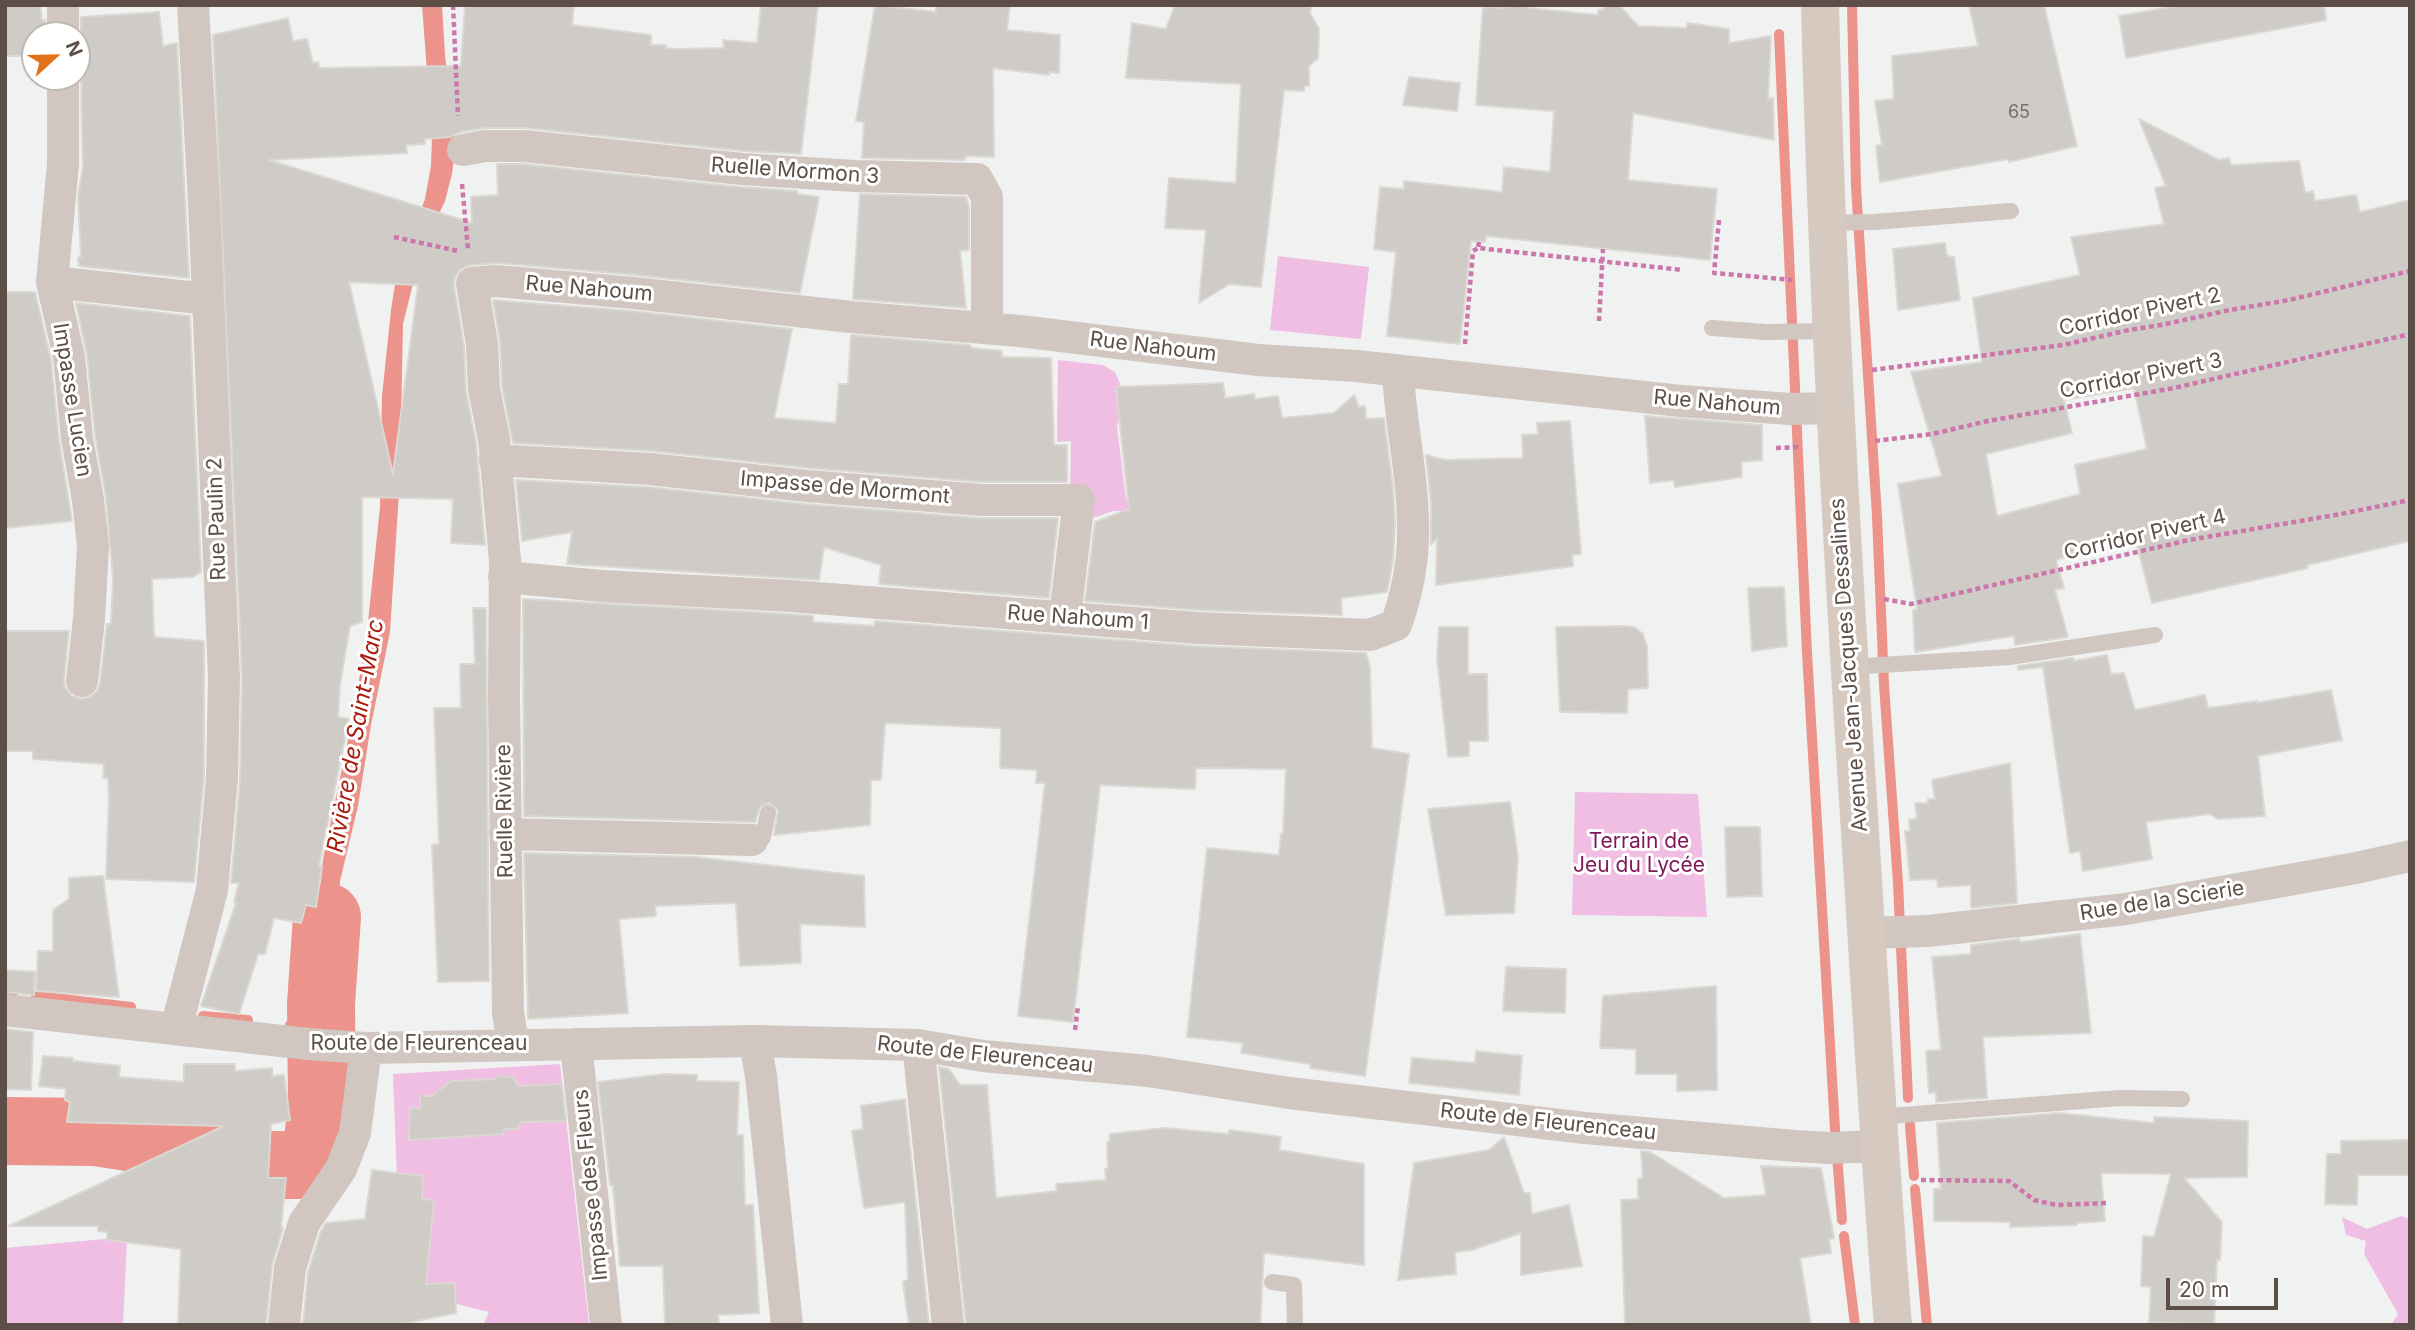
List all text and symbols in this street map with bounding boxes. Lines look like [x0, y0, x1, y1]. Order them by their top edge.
north arrow [21, 21, 91, 91]
text: N [61, 38, 87, 60]
house number: 65 [2008, 102, 2030, 124]
street label: Ruelle Mormon 3 [710, 153, 880, 189]
street label: Rue Nahoum [524, 271, 654, 307]
street label: Corridor Pivert 2 [2057, 283, 2223, 341]
street label: Impasse Lucien [47, 321, 97, 479]
street label: Rue Nahoum [1088, 327, 1218, 367]
street label: Corridor Pivert 3 [2058, 348, 2224, 404]
street label: Rue Nahoum [1652, 385, 1782, 421]
street label: Rue Paulin 2 [202, 457, 232, 581]
street label: Impasse de Mormont [739, 466, 951, 510]
street label: Avenue Jean-Jacques Dessalines [1825, 497, 1873, 833]
street label: Corridor Pivert 4 [2062, 504, 2228, 566]
street label: Rue Nahoum 1 [1006, 600, 1150, 636]
water label: Rivière de Saint-Marc [322, 617, 390, 855]
street label: Ruelle Rivière [491, 744, 519, 878]
park label: Terrain de Jeu du Lycée [1573, 829, 1705, 879]
street label: Rue de la Scierie [2078, 876, 2246, 926]
street label: Route de Fleurenceau [310, 1031, 528, 1057]
street label: Route de Fleurenceau [876, 1031, 1094, 1079]
street label: Impasse des Fleurs [568, 1088, 614, 1282]
street label: Route de Fleurenceau [1439, 1098, 1657, 1146]
scale bar [2170, 1264, 2282, 1308]
text: 20 m [2179, 1277, 2229, 1302]

